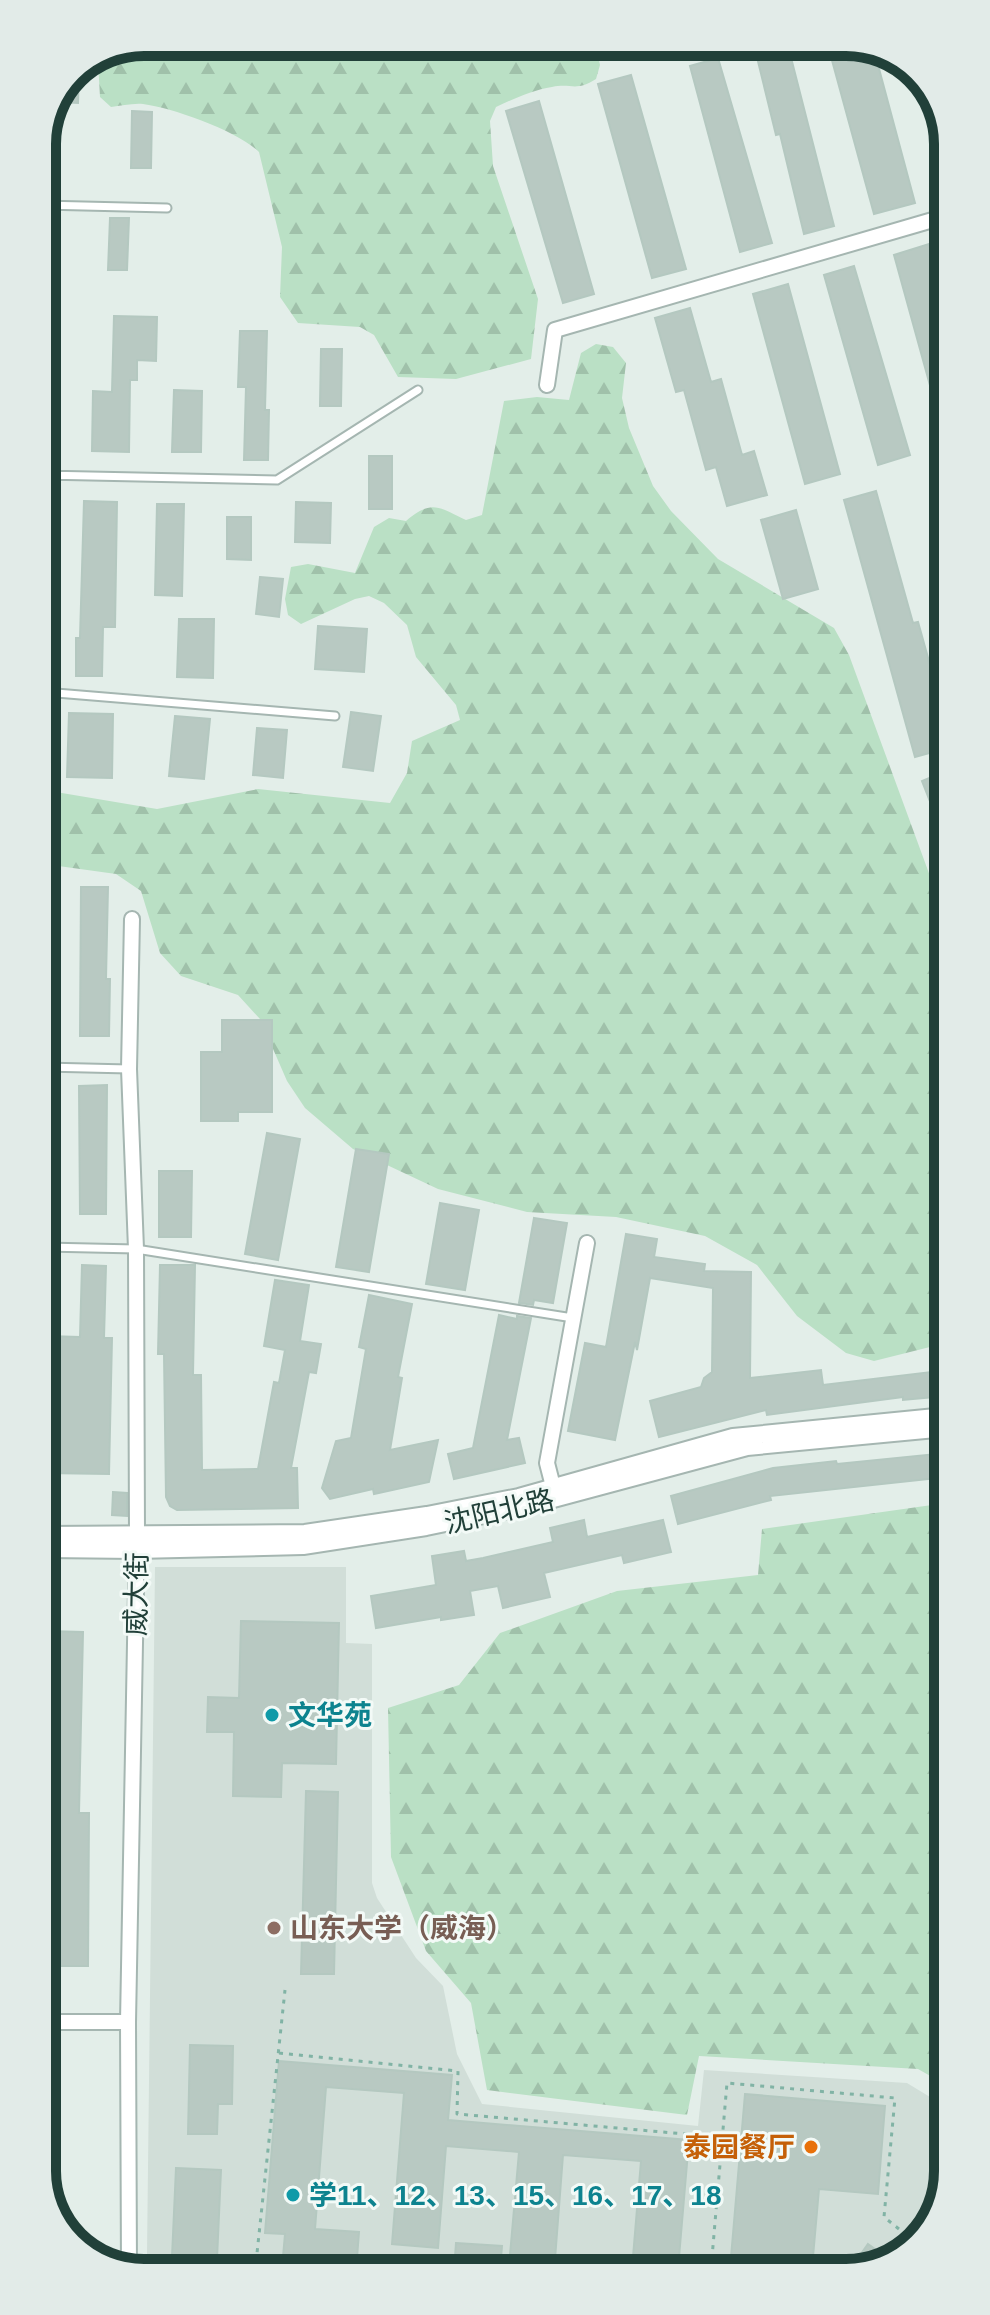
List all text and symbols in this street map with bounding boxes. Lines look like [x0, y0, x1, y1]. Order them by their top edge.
street label: 沈阳北路 [441, 1484, 557, 1539]
street label: 威大街 [120, 1552, 153, 1636]
place label: 文华苑 [288, 1700, 372, 1731]
marker: 文华苑 [263, 1706, 281, 1724]
place label: 山东大学（威海） [290, 1913, 514, 1944]
marker: 山东大学（威海） [265, 1919, 283, 1937]
place label: 泰园餐厅 [683, 2132, 795, 2163]
marker: 泰园餐厅 [802, 2138, 820, 2156]
place label: 学11、12、13、15、16、17、18 [309, 2180, 721, 2211]
marker: 学11、12、13、15、16、17、18 [284, 2186, 302, 2204]

